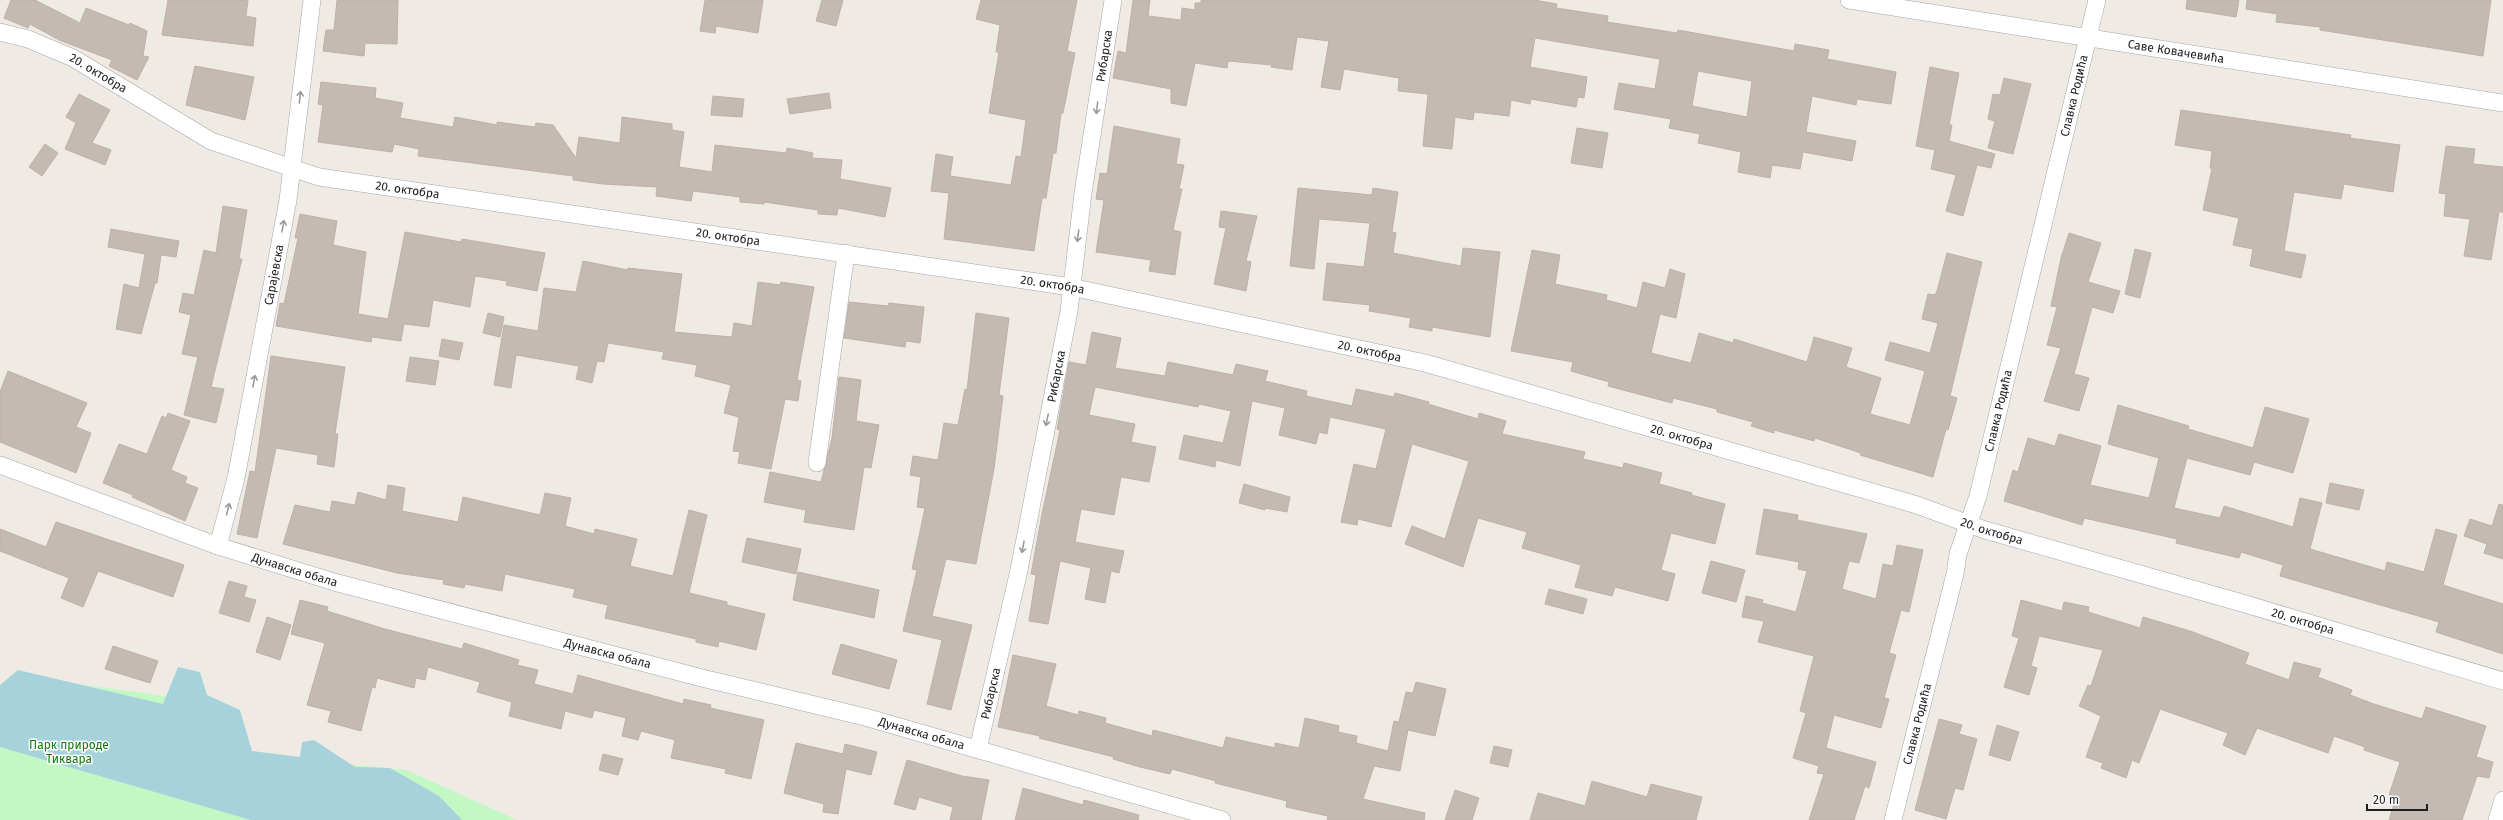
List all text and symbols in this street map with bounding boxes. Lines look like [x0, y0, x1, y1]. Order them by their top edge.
street label: Рибарска [1093, 29, 1115, 83]
street label: Саве Ковачевића [2127, 37, 2225, 66]
street label: 20. октобра [67, 50, 129, 96]
street label: Славка Родића [2057, 53, 2091, 138]
one-way arrow [296, 91, 304, 104]
one-way arrow [1093, 101, 1100, 114]
street label: 20. октобра [374, 178, 440, 202]
one-way arrow [280, 220, 288, 233]
street label: 20. октобра [695, 225, 761, 248]
one-way arrow [1074, 229, 1082, 242]
street label: Сарајевска [261, 243, 287, 306]
street label: 20. октобра [1020, 273, 1086, 297]
street label: 20. октобра [1337, 337, 1403, 365]
street label: Рибарска [1045, 349, 1068, 403]
street label: Славка Родића [1982, 368, 2015, 453]
one-way arrow [250, 375, 258, 388]
one-way arrow [1043, 413, 1051, 426]
street label: 20. октобра [1649, 421, 1715, 453]
one-way arrow [225, 503, 233, 516]
street label: 20. октобра [1959, 515, 2025, 547]
one-way arrow [1018, 540, 1026, 553]
street label: Дунавска обала [249, 550, 339, 590]
street label: 20. октобра [2270, 605, 2336, 637]
street label: Дунавска обала [562, 635, 653, 671]
street label: Рибарска [978, 666, 1003, 721]
street label: Славка Родића [1900, 682, 1934, 766]
street label: Дунавска обала [876, 714, 966, 752]
park label: Парк природе Тиквара [29, 738, 109, 766]
scale bar [2367, 786, 2427, 812]
text: 20 m [2373, 793, 2399, 807]

